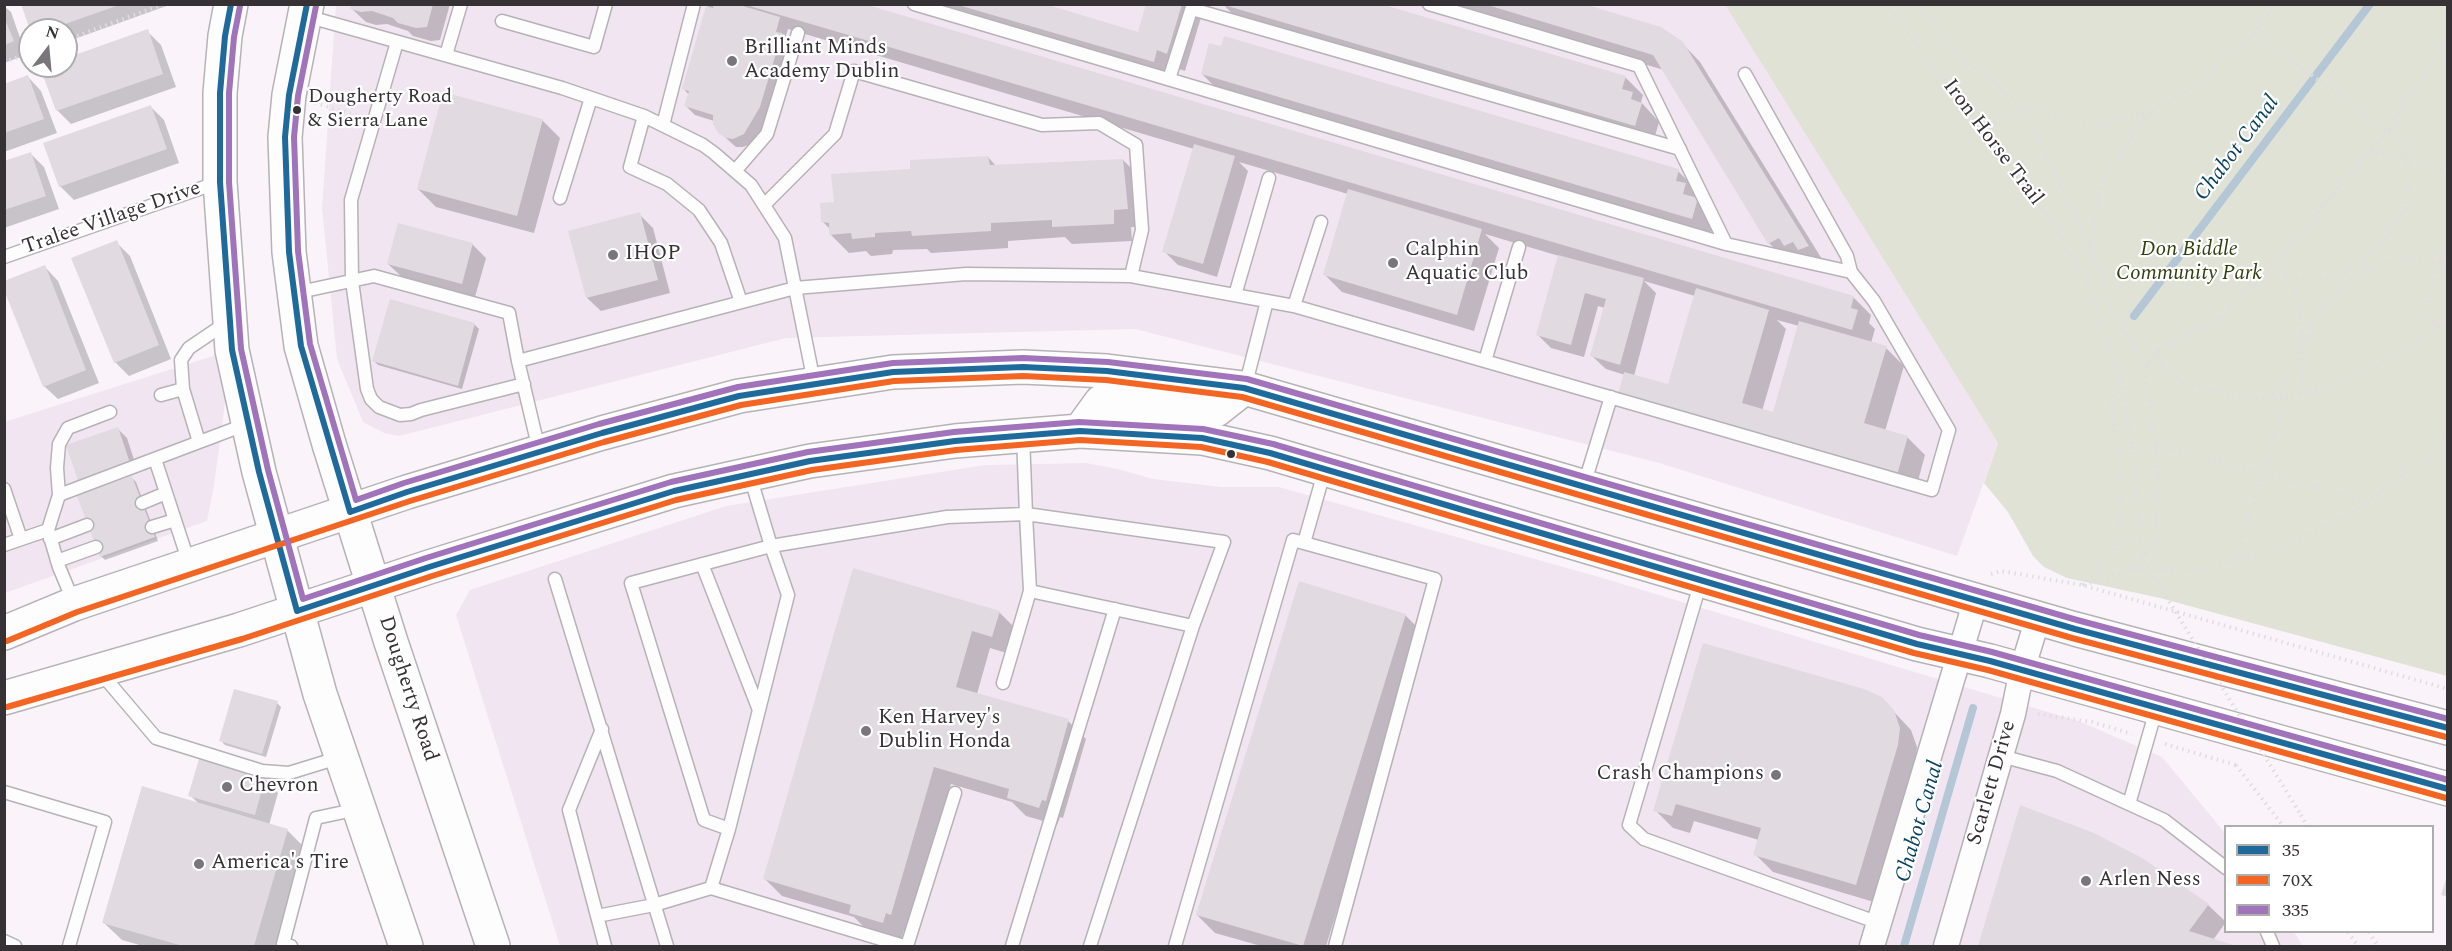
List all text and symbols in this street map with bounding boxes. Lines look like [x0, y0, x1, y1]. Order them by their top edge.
north arrow [18, 18, 78, 78]
text: N [43, 19, 62, 46]
place label: Brilliant Minds Academy Dublin [744, 36, 900, 86]
marker: Brilliant Minds Academy Dublin [725, 54, 739, 68]
street label: Iron Horse Trail [1936, 75, 2048, 211]
place label: Dougherty Road & Sierra Lane [308, 86, 452, 133]
water label: Chabot Canal [2190, 91, 2286, 207]
marker: Dougherty Road & Sierra Lane [291, 104, 303, 116]
street label: Tralee Village Drive [20, 177, 204, 261]
place label: Calphin Aquatic Club [1405, 238, 1528, 288]
park label: Don Biddle Community Park [2116, 238, 2262, 288]
place label: IHOP [625, 242, 681, 268]
marker: IHOP [606, 248, 620, 262]
marker: Calphin Aquatic Club [1386, 256, 1400, 270]
unlabelled marker [1225, 448, 1237, 460]
street label: Dougherty Road [372, 613, 442, 765]
place label: Ken Harvey's Dublin Honda [878, 706, 1011, 756]
street label: Scarlett Drive [1963, 718, 2023, 848]
marker: Ken Harvey's Dublin Honda [859, 724, 873, 738]
water label: Chabot Canal [1891, 758, 1951, 886]
place label: Crash Champions [1597, 762, 1764, 788]
marker: Crash Champions [1769, 768, 1783, 782]
place label: Chevron [239, 774, 319, 800]
marker: Chevron [220, 780, 234, 794]
legend [2224, 825, 2434, 933]
text: 35 [2282, 837, 2300, 864]
place label: America's Tire [211, 851, 349, 877]
marker: America's Tire [192, 857, 206, 871]
text: 70X [2282, 867, 2313, 894]
place label: Arlen Ness [2098, 868, 2201, 894]
marker: Arlen Ness [2079, 874, 2093, 888]
text: 335 [2282, 897, 2309, 924]

